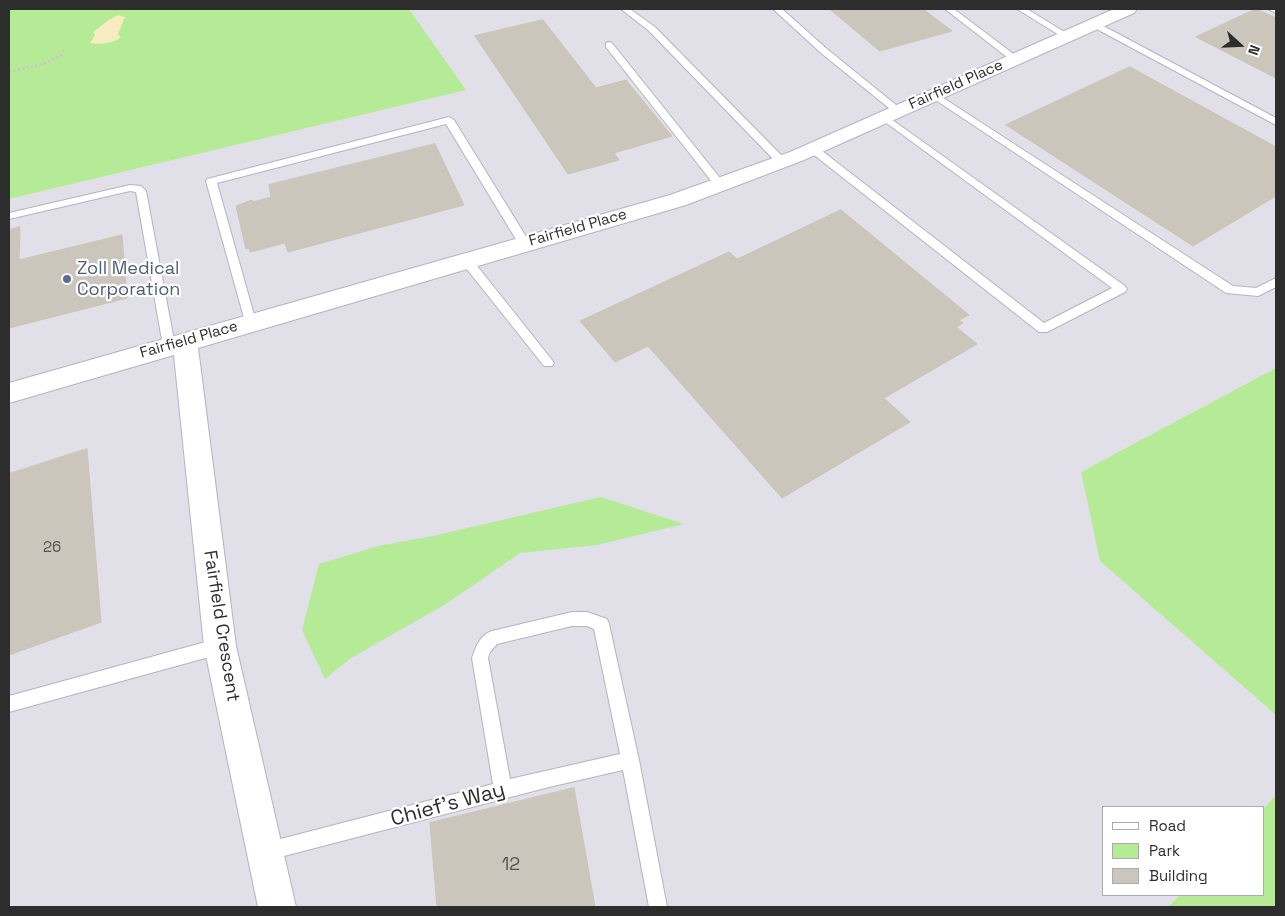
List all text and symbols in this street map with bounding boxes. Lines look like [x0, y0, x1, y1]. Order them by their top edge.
north arrow [1215, 20, 1265, 70]
text: N [1244, 43, 1264, 58]
street label: Fairfield Place [906, 56, 1006, 114]
street label: Fairfield Place [527, 205, 629, 251]
place label: Zoll Medical Corporation [77, 258, 180, 300]
marker: Zoll Medical Corporation [61, 273, 73, 285]
street label: Fairfield Place [138, 317, 240, 363]
house number: 26 [43, 539, 61, 557]
street label: Fairfield Crescent [198, 549, 244, 703]
street label: Chief's Way [388, 778, 508, 832]
legend [1102, 806, 1265, 896]
text: Road [1149, 816, 1186, 835]
text: Park [1149, 841, 1180, 860]
house number: 12 [502, 854, 520, 876]
text: Building [1149, 866, 1208, 885]

